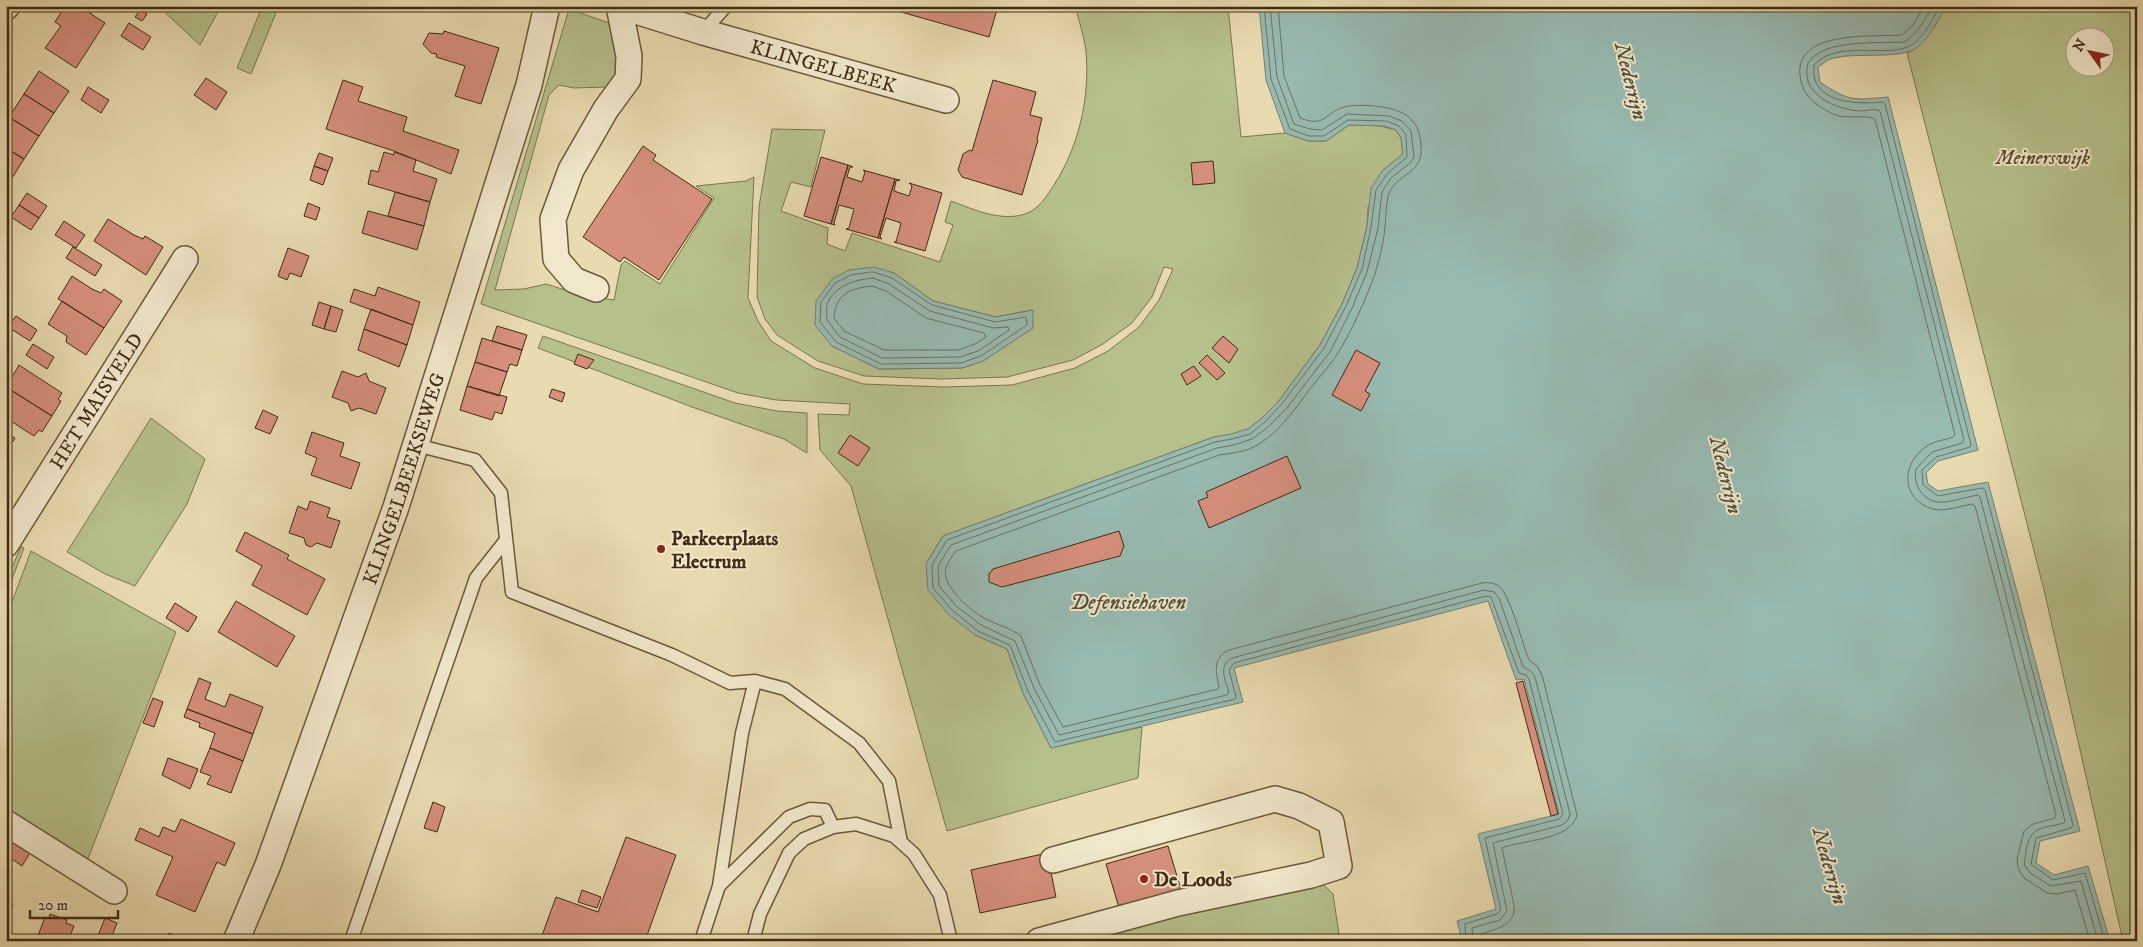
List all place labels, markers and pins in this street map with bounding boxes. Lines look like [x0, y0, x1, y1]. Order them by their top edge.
place label: Parkeerplaats Electrum [671, 527, 779, 575]
marker: Parkeerplaats Electrum [655, 543, 667, 555]
place label: De Loods [1154, 868, 1232, 893]
marker: De Loods [1138, 873, 1150, 885]

